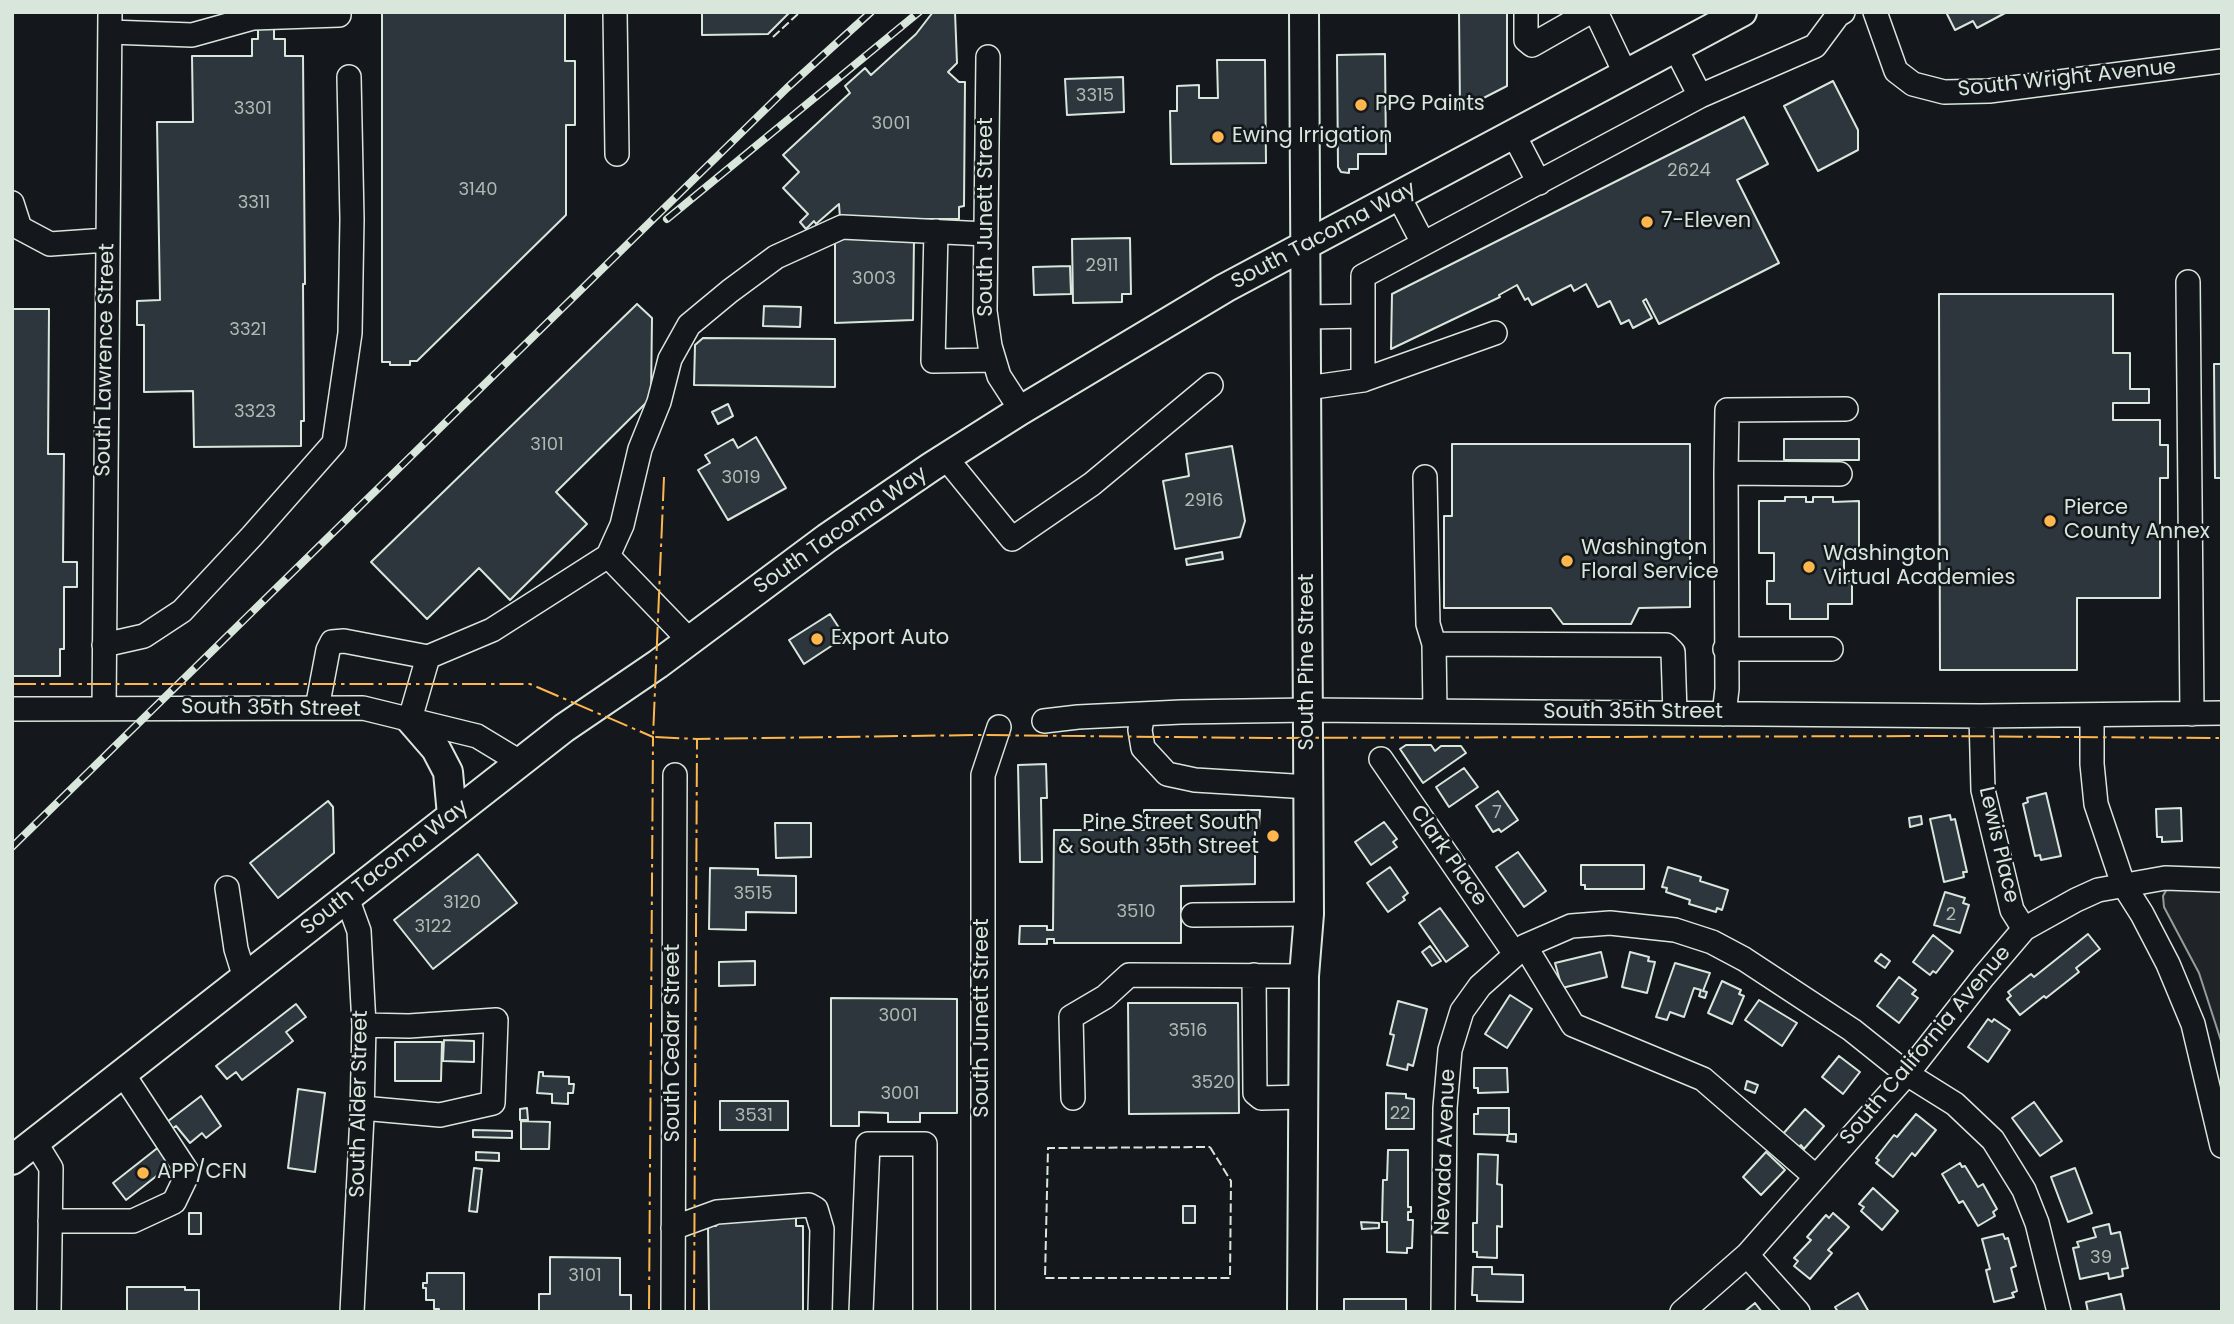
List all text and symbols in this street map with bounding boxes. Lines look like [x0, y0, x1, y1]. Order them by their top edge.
street label: South Wright Avenue [1957, 55, 2177, 103]
house number: 3315 [1076, 85, 1114, 107]
place label: PPG Paints [1375, 92, 1485, 118]
marker: PPG Paints [1353, 97, 1369, 113]
house number: 3301 [234, 98, 272, 120]
house number: 3001 [872, 113, 910, 135]
street label: South Junett Street [974, 117, 1000, 317]
place label: Ewing Irrigation [1232, 124, 1392, 150]
marker: Ewing Irrigation [1210, 129, 1226, 145]
house number: 2624 [1667, 160, 1711, 182]
street label: South Tacoma Way [1227, 177, 1421, 295]
house number: 3140 [459, 179, 497, 201]
house number: 3311 [238, 192, 270, 214]
place label: 7-Eleven [1661, 209, 1751, 235]
marker: 7-Eleven [1639, 214, 1655, 230]
street label: South Lawrence Street [91, 243, 121, 477]
house number: 2911 [1085, 255, 1119, 277]
house number: 3003 [852, 268, 896, 290]
house number: 3321 [229, 319, 267, 341]
house number: 3323 [234, 401, 276, 423]
house number: 3101 [530, 434, 564, 456]
street label: South Tacoma Way [750, 462, 932, 600]
house number: 3019 [721, 467, 761, 489]
house number: 2916 [1185, 490, 1223, 512]
place label: Pierce County Annex [2064, 496, 2210, 546]
marker: Pierce County Annex [2042, 513, 2058, 529]
place label: Washington Floral Service [1581, 536, 1719, 586]
place label: Washington Virtual Academies [1823, 542, 2015, 592]
marker: Washington Floral Service [1559, 553, 1575, 569]
marker: Washington Virtual Academies [1801, 559, 1817, 575]
street label: South Pine Street [1295, 574, 1321, 750]
place label: Export Auto [831, 626, 949, 652]
marker: Export Auto [809, 631, 825, 647]
street label: South 35th Street [181, 695, 361, 723]
street label: South 35th Street [1543, 700, 1723, 726]
street label: Lewis Place [1972, 785, 2024, 905]
street label: South Tacoma Way [296, 795, 474, 941]
street label: Clark Place [1404, 801, 1492, 911]
house number: 7 [1492, 802, 1502, 824]
place label: Pine Street South & South 35th Street [1058, 811, 1259, 861]
marker: Pine Street South & South 35th Street [1265, 828, 1281, 844]
house number: 3515 [734, 883, 772, 905]
house number: 3120 [443, 892, 481, 914]
house number: 3510 [1117, 901, 1155, 923]
house number: 2 [1946, 904, 1956, 926]
house number: 3122 [414, 916, 452, 938]
street label: South Junett Street [970, 918, 996, 1118]
street label: South California Avenue [1835, 941, 2017, 1151]
street label: South Cedar Street [661, 944, 687, 1142]
house number: 3001 [879, 1005, 917, 1027]
street label: South Alder Street [346, 1010, 374, 1198]
house number: 3516 [1168, 1020, 1208, 1042]
street label: Nevada Avenue [1431, 1068, 1461, 1236]
house number: 3520 [1191, 1072, 1235, 1094]
house number: 3001 [881, 1083, 919, 1105]
house number: 22 [1390, 1103, 1410, 1125]
house number: 3531 [735, 1105, 773, 1127]
place label: APP/CFN [157, 1160, 247, 1186]
marker: APP/CFN [135, 1165, 151, 1181]
house number: 39 [2090, 1247, 2112, 1269]
house number: 3101 [568, 1265, 602, 1287]

